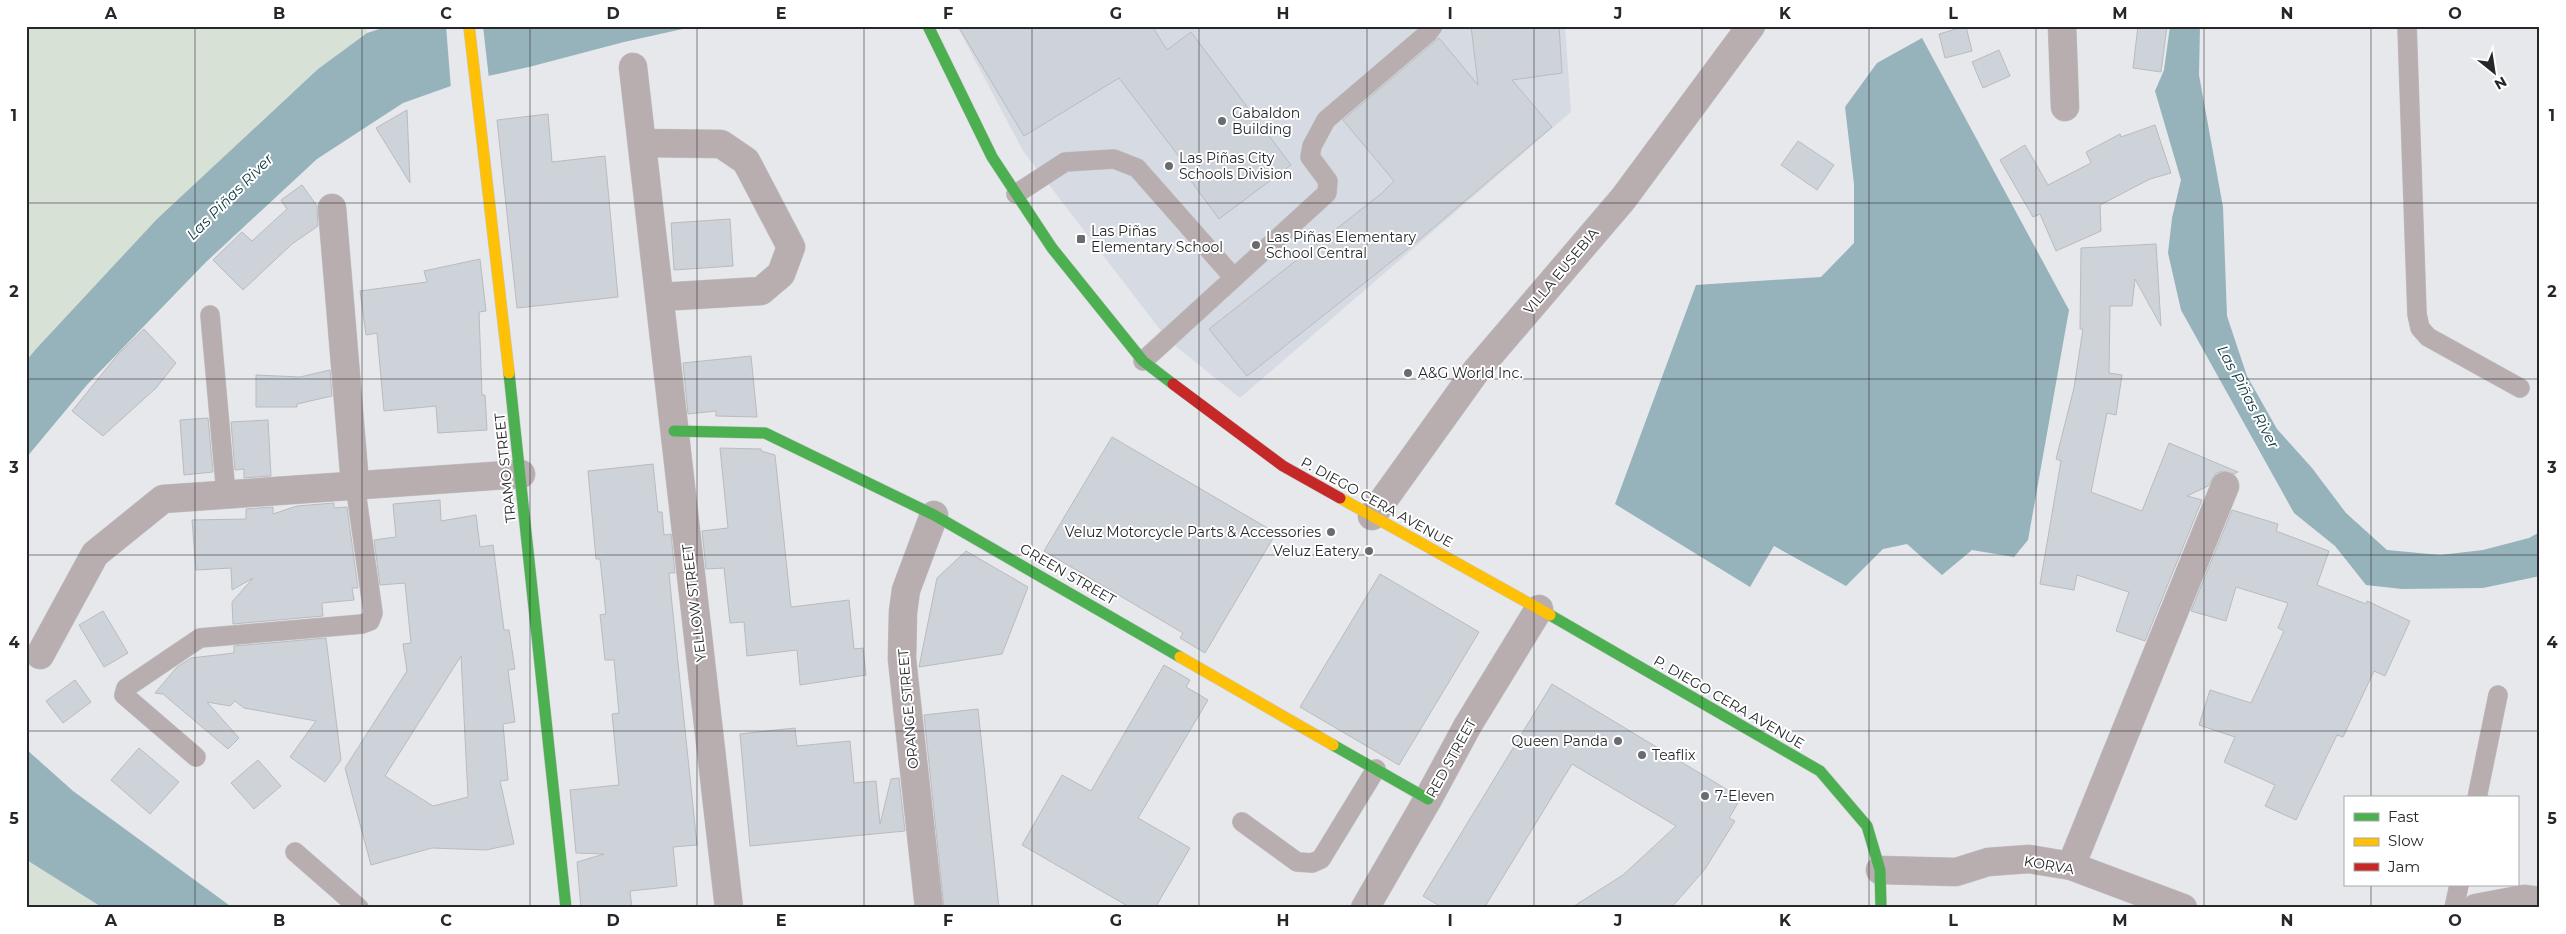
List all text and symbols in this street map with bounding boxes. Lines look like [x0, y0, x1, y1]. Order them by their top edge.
text: A [104, 4, 118, 23]
text: B [273, 4, 285, 23]
text: C [440, 4, 452, 23]
text: D [606, 4, 620, 23]
text: E [776, 4, 786, 23]
text: F [943, 4, 953, 23]
text: G [1110, 4, 1122, 23]
text: H [1277, 4, 1289, 23]
text: I [1447, 4, 1453, 23]
text: J [1613, 4, 1622, 23]
text: K [1779, 4, 1792, 23]
text: L [1948, 4, 1958, 23]
text: M [2112, 4, 2128, 23]
text: N [2281, 4, 2293, 23]
text: O [2448, 4, 2462, 23]
north arrow [2468, 48, 2518, 98]
text: N [2491, 73, 2510, 94]
place label: Gabaldon Building [1232, 104, 1300, 138]
text: 1 [11, 106, 17, 125]
text: 1 [2549, 106, 2555, 125]
marker: Gabaldon Building [1216, 115, 1228, 127]
water label: Las Piñas River [182, 149, 277, 244]
place label: Las Piñas City Schools Division [1179, 149, 1292, 183]
marker: Las Piñas City Schools Division [1163, 160, 1175, 172]
place label: Las Piñas Elementary School [1091, 222, 1223, 256]
street label: VILLA EUSEBIA [1520, 223, 1603, 318]
place label: Las Piñas Elementary School Central [1266, 228, 1417, 262]
marker: Las Piñas Elementary School [1075, 233, 1087, 245]
marker: Las Piñas Elementary School Central [1250, 239, 1262, 251]
text: 2 [9, 282, 19, 301]
text: 2 [2547, 282, 2557, 301]
water label: Las Piñas River [2213, 342, 2284, 453]
place label: A&G World Inc. [1418, 364, 1523, 382]
marker: A&G World Inc. [1402, 367, 1414, 379]
street label: TRAMO STREET [490, 412, 520, 524]
street label: P. DIEGO CERA AVENUE [1298, 453, 1456, 551]
text: 3 [8, 458, 19, 477]
text: 3 [2546, 458, 2557, 477]
place label: Veluz Motorcycle Parts & Accessories [1065, 523, 1321, 541]
marker: Veluz Motorcycle Parts & Accessories [1325, 526, 1337, 538]
street label: GREEN STREET [1017, 539, 1119, 609]
place label: Veluz Eatery [1273, 542, 1359, 560]
street label: YELLOW STREET [678, 543, 710, 663]
marker: Veluz Eatery [1363, 545, 1375, 557]
text: 4 [8, 633, 20, 652]
text: 4 [2546, 633, 2558, 652]
street label: ORANGE STREET [894, 648, 922, 770]
street label: P. DIEGO CERA AVENUE [1650, 651, 1808, 753]
street label: RED STREET [1422, 715, 1480, 801]
place label: Queen Panda [1511, 732, 1608, 750]
marker: Queen Panda [1612, 735, 1624, 747]
place label: Teaflix [1652, 746, 1696, 764]
marker: Teaflix [1636, 749, 1648, 761]
place label: 7-Eleven [1715, 787, 1775, 805]
marker: 7-Eleven [1699, 790, 1711, 802]
legend [2344, 796, 2518, 886]
text: Fast [2388, 807, 2419, 826]
text: 5 [9, 809, 19, 828]
text: 5 [2547, 809, 2557, 828]
text: Slow [2388, 831, 2424, 850]
street label: KORVA [2023, 852, 2076, 878]
text: Jam [2387, 857, 2420, 876]
text: A [104, 911, 118, 930]
text: B [273, 911, 285, 930]
text: C [440, 911, 452, 930]
text: D [606, 911, 620, 930]
text: E [776, 911, 786, 930]
text: F [943, 911, 953, 930]
text: G [1110, 911, 1122, 930]
text: H [1277, 911, 1289, 930]
text: I [1447, 911, 1453, 930]
text: J [1613, 911, 1622, 930]
text: K [1779, 911, 1792, 930]
text: L [1948, 911, 1958, 930]
text: M [2112, 911, 2128, 930]
text: N [2281, 911, 2293, 930]
text: O [2448, 911, 2462, 930]

